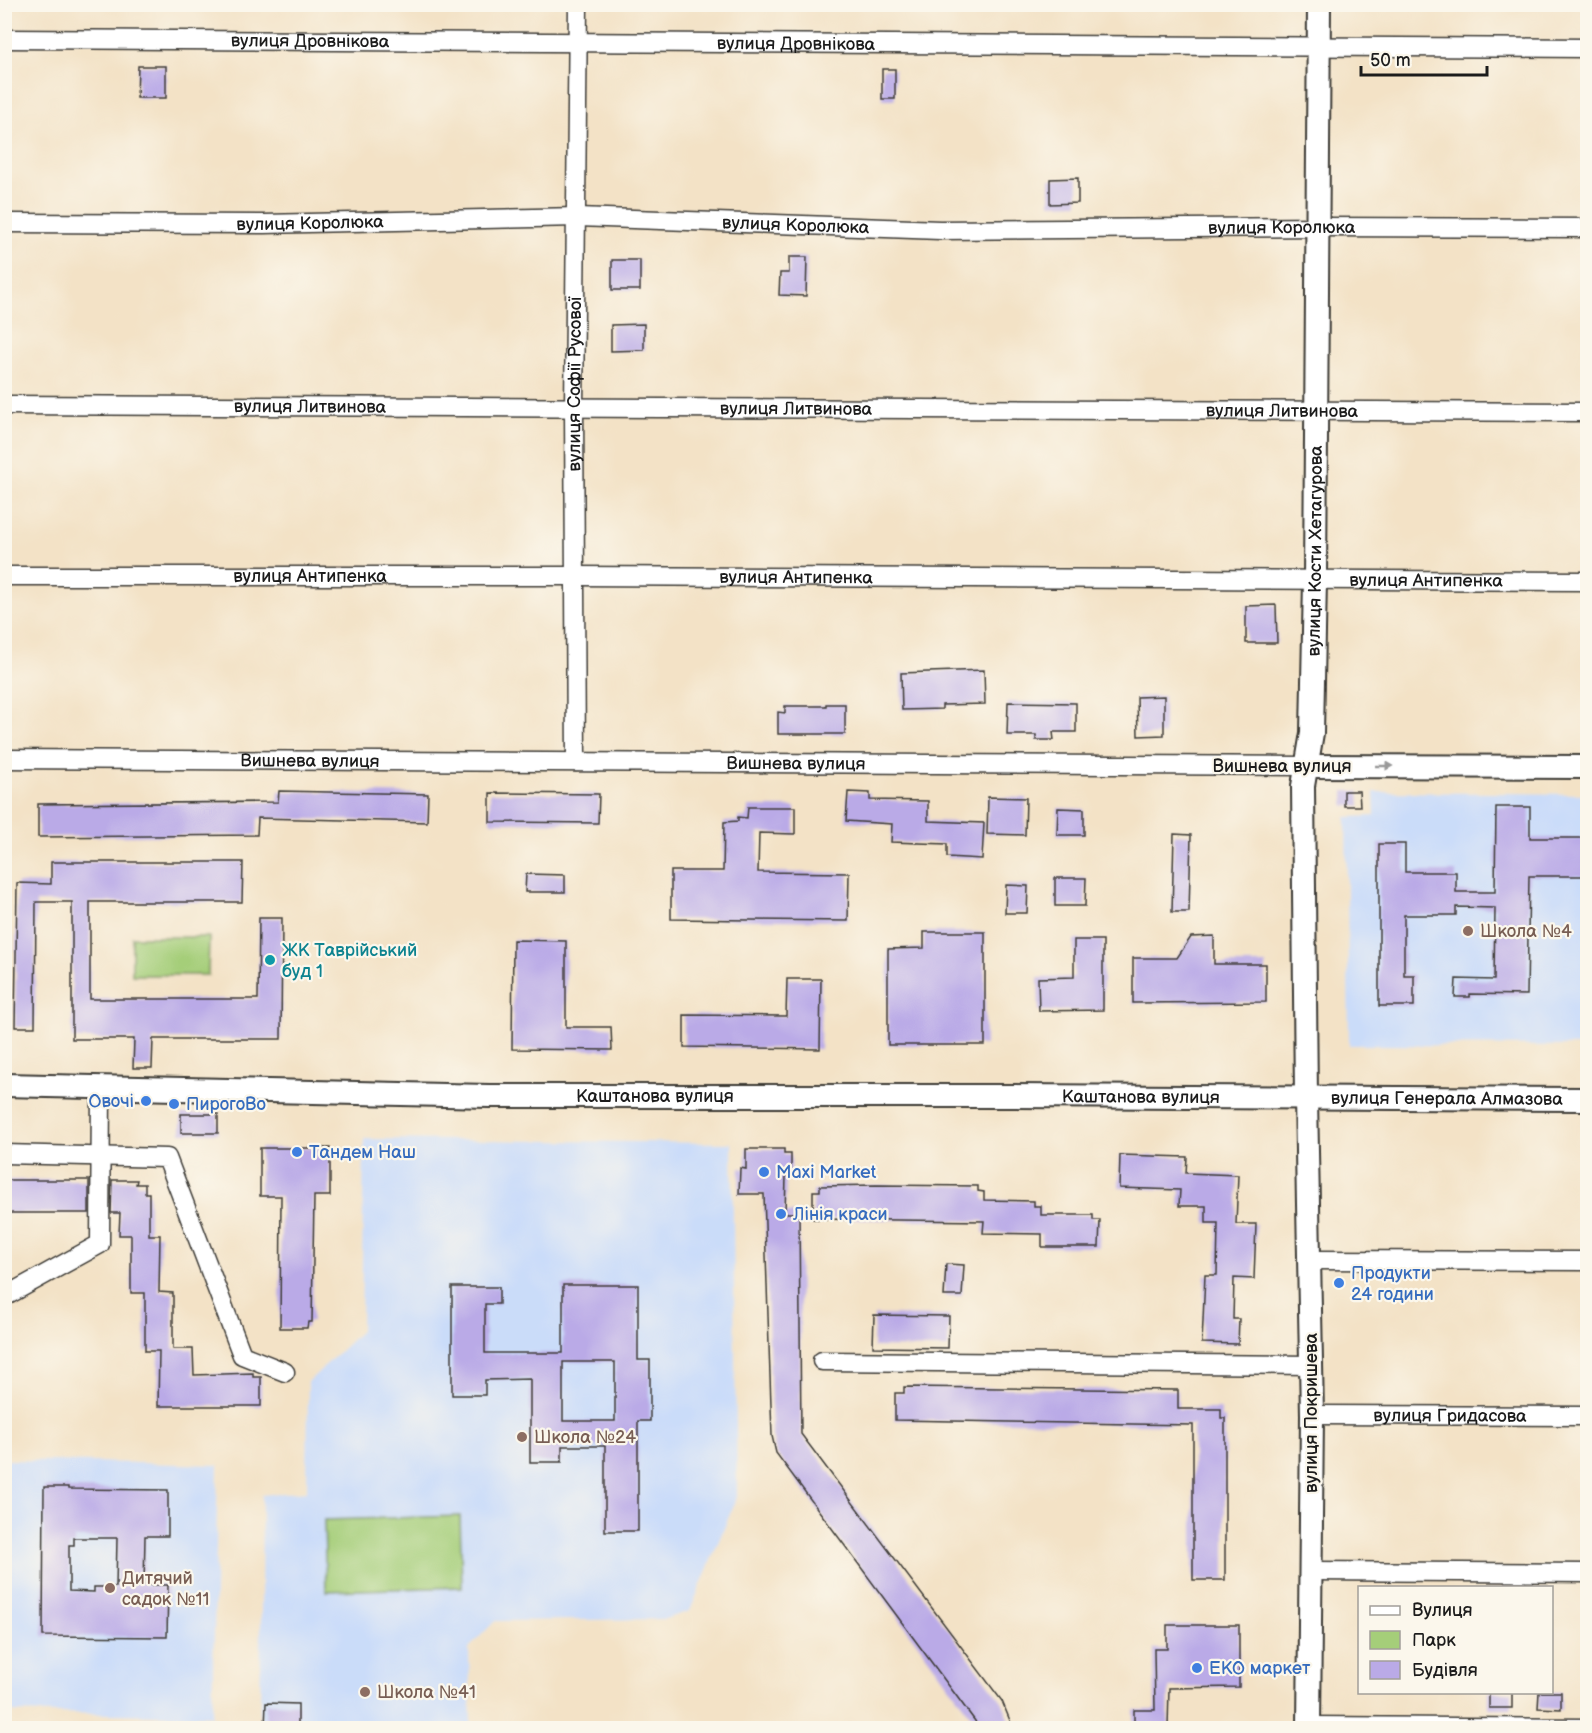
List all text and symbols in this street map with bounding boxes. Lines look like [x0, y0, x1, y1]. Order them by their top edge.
street label: вулиця Дровнікова [231, 30, 390, 52]
street label: вулиця Дровнікова [717, 33, 876, 55]
scale bar [1361, 39, 1487, 77]
text: 50 m [1370, 50, 1411, 71]
street label: вулиця Королюка [236, 211, 384, 235]
street label: вулиця Королюка [722, 212, 870, 238]
street label: вулиця Королюка [1208, 217, 1356, 239]
street label: вулиця Софії Русової [564, 296, 586, 471]
street label: вулиця Литвинова [234, 396, 387, 418]
street label: вулиця Литвинова [720, 398, 873, 420]
street label: вулиця Литвинова [1206, 400, 1359, 422]
street label: вулиця Кости Хетагурова [1304, 445, 1327, 657]
street label: вулиця Антипенка [233, 566, 387, 587]
street label: вулиця Антипенка [719, 567, 873, 588]
street label: вулиця Антипенка [1349, 570, 1503, 592]
street label: Вишнева вулиця [240, 750, 380, 772]
street label: Вишнева вулиця [726, 753, 866, 775]
street label: Вишнева вулиця [1212, 756, 1352, 777]
one-way arrow [1375, 761, 1394, 771]
place label: Школа №4 [1480, 921, 1572, 942]
marker: Школа №4 [1461, 924, 1475, 938]
place label: ЖК Таврійський буд 1 [282, 940, 417, 982]
marker: ЖК Таврійський буд 1 [263, 953, 277, 967]
street label: Каштанова вулиця [576, 1086, 734, 1107]
street label: Каштанова вулиця [1062, 1086, 1220, 1108]
street label: вулиця Генерала Алмазова [1331, 1088, 1563, 1110]
place label: Овочі [89, 1091, 134, 1112]
marker: Овочі [139, 1094, 153, 1108]
place label: ПирогоВо [186, 1094, 266, 1115]
marker: ПирогоВо [167, 1097, 181, 1111]
place label: Тандем Наш [309, 1142, 416, 1163]
marker: Тандем Наш [290, 1145, 304, 1159]
place label: Maxi Market [776, 1162, 877, 1183]
marker: Maxi Market [757, 1165, 771, 1179]
place label: Лінія краси [792, 1204, 888, 1225]
marker: Лінія краси [774, 1207, 788, 1221]
place label: Продукти 24 години [1351, 1263, 1434, 1305]
marker: Продукти 24 години [1332, 1276, 1346, 1290]
street label: вулиця Покришева [1301, 1333, 1322, 1493]
street label: вулиця Гридасова [1373, 1405, 1527, 1427]
place label: Школа №24 [534, 1427, 636, 1448]
marker: Школа №24 [515, 1430, 529, 1444]
place label: Дитячий садок №11 [122, 1568, 210, 1610]
marker: Дитячий садок №11 [103, 1581, 117, 1595]
legend [1358, 1586, 1553, 1694]
text: Вулиця [1412, 1600, 1473, 1621]
text: Парк [1412, 1630, 1456, 1651]
place label: ЕКО маркет [1209, 1658, 1311, 1679]
text: Будівля [1412, 1660, 1478, 1681]
marker: ЕКО маркет [1190, 1661, 1204, 1675]
place label: Школа №41 [377, 1682, 476, 1703]
marker: Школа №41 [358, 1685, 372, 1699]

